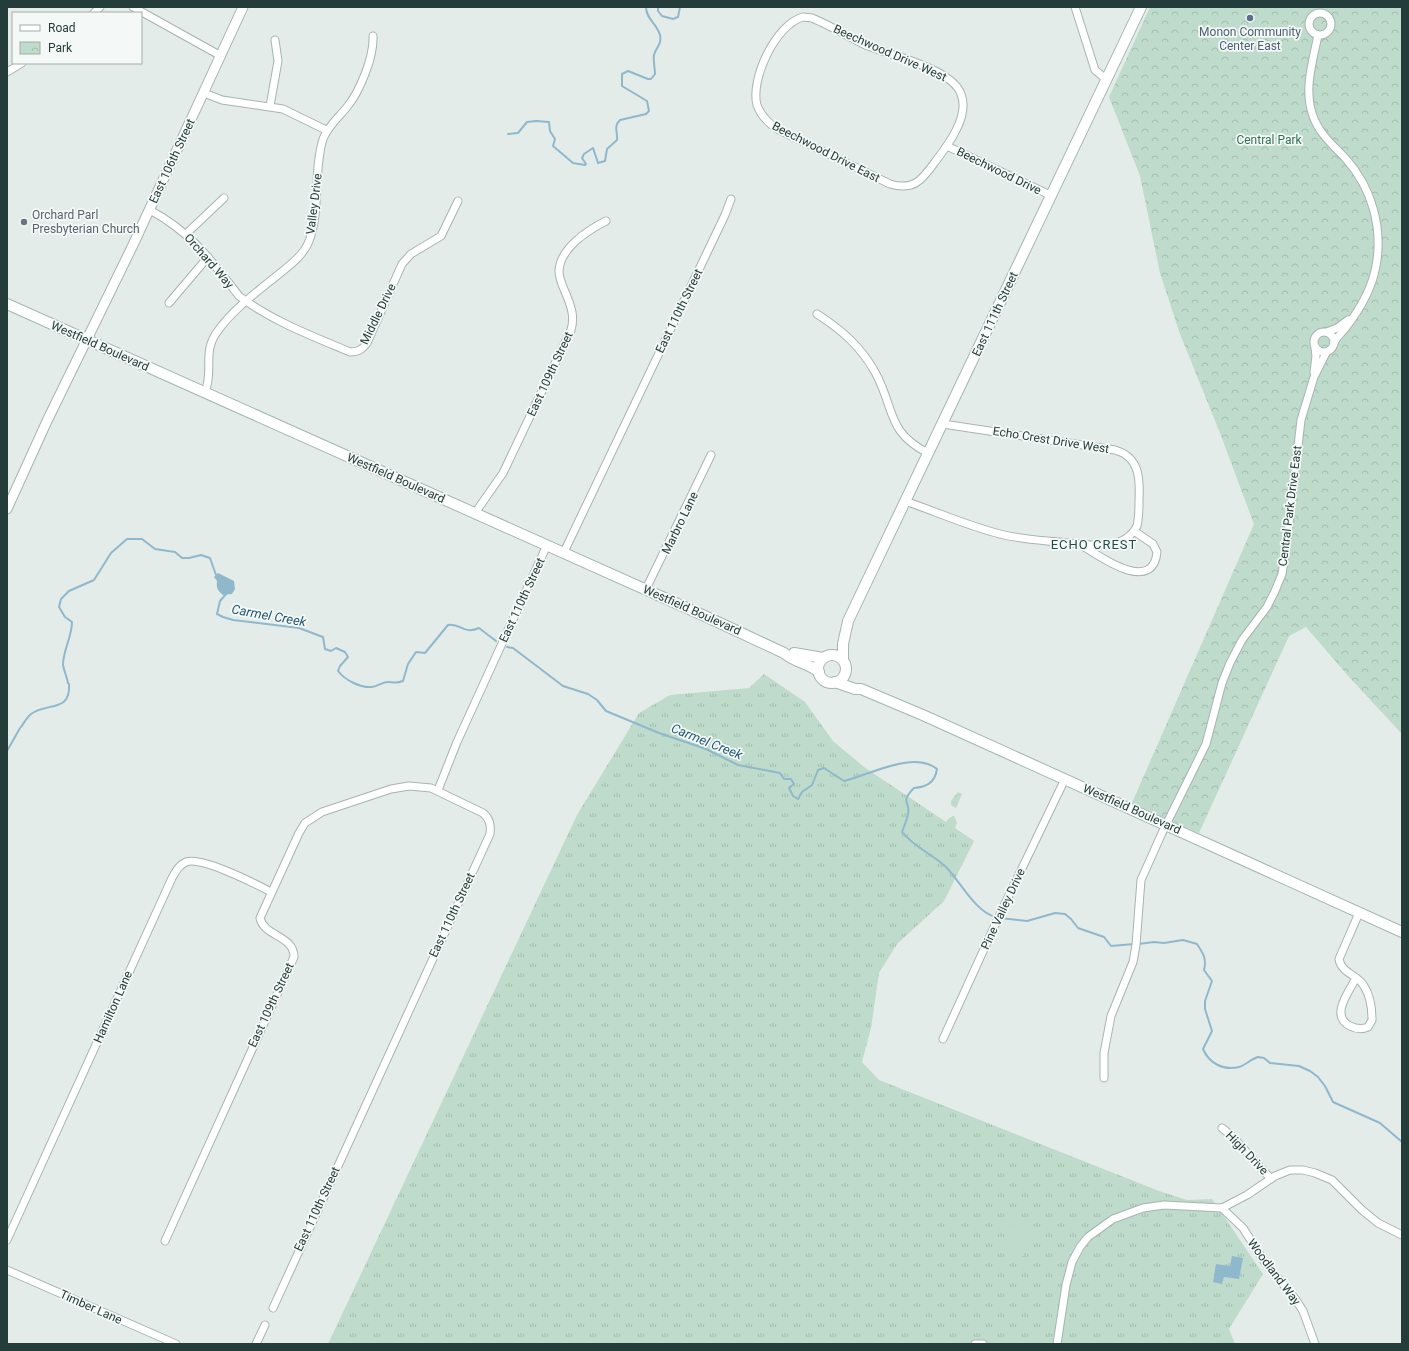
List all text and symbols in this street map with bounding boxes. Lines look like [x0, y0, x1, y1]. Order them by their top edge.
legend [12, 12, 142, 64]
marker: Monon Community Center East [1245, 13, 1255, 23]
text: Road [48, 21, 76, 35]
street label: Beechwood Drive West [831, 22, 949, 84]
place label: Monon Community Center East [1199, 25, 1301, 53]
text: Park [48, 41, 73, 55]
street label: East 106th Street [146, 116, 198, 206]
street label: Beechwood Drive East [770, 119, 882, 185]
park label: Central Park [1236, 133, 1302, 147]
street label: Beechwood Drive [954, 144, 1044, 198]
street label: Valley Drive [303, 173, 325, 235]
place label: Orchard Parl Presbyterian Church [32, 208, 140, 236]
marker: Orchard Parl Presbyterian Church [19, 217, 29, 227]
street label: Orchard Way [181, 231, 237, 291]
street label: East 110th Street [653, 267, 705, 355]
street label: East 111th Street [969, 269, 1021, 359]
street label: Middle Drive [357, 281, 399, 347]
street label: Westfield Boulevard [49, 318, 151, 374]
street label: East 109th Street [524, 329, 576, 419]
street label: Echo Crest Drive West [992, 424, 1110, 456]
street label: Central Park Drive East [1276, 445, 1304, 567]
street label: Westfield Boulevard [345, 450, 447, 506]
street label: Marbro Lane [659, 490, 701, 556]
district label: ECHO CREST [1051, 537, 1137, 552]
street label: East 110th Street [496, 555, 548, 645]
street label: Westfield Boulevard [641, 582, 743, 638]
water label: Carmel Creek [230, 602, 308, 630]
water label: Carmel Creek [669, 720, 745, 763]
street label: Westfield Boulevard [1081, 781, 1183, 837]
street label: Pine Valley Drive [978, 866, 1028, 952]
street label: East 110th Street [426, 870, 478, 960]
street label: East 109th Street [245, 960, 297, 1050]
street label: Hamilton Lane [91, 969, 135, 1045]
street label: High Drive [1223, 1128, 1271, 1178]
street label: East 110th Street [291, 1164, 343, 1254]
street label: Woodland Way [1245, 1236, 1304, 1308]
street label: Timber Lane [58, 1287, 124, 1327]

